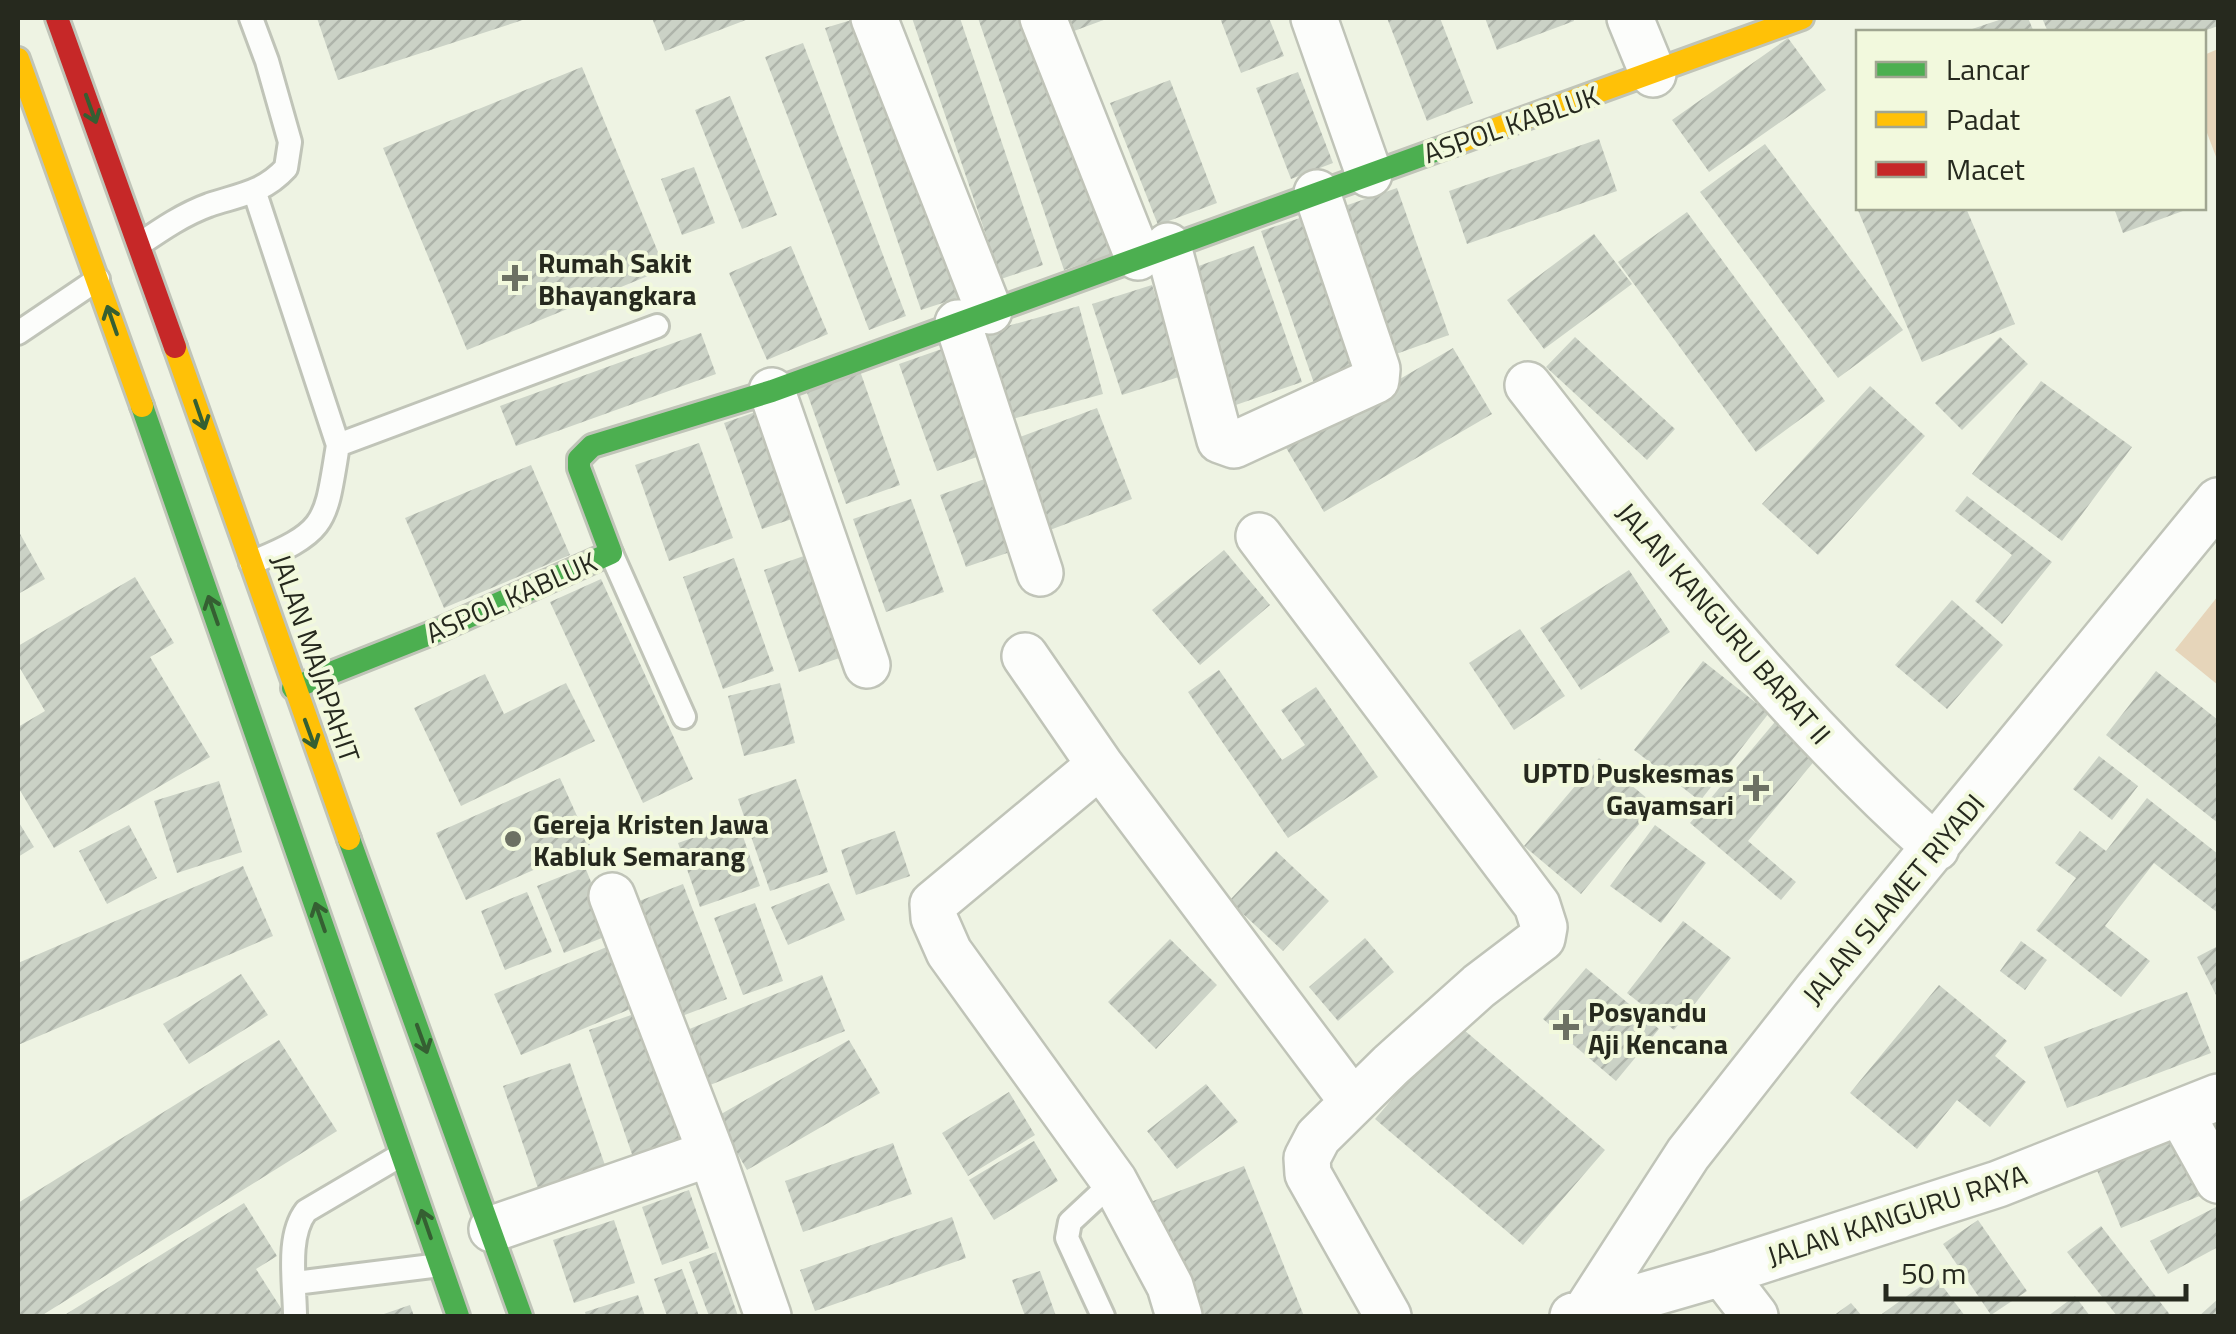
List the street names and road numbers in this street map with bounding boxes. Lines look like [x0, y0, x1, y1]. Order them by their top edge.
street label: ASPOL KABLUK [1417, 74, 1605, 174]
street label: JALAN KANGURU BARAT II [1606, 492, 1842, 754]
street label: ASPOL KABLUK [419, 540, 603, 654]
street label: JALAN MAJAPAHIT [260, 548, 372, 768]
street label: JALAN SLAMET RIYADI [1791, 784, 1995, 1014]
street label: JALAN KANGURU RAYA [1761, 1153, 2033, 1277]

